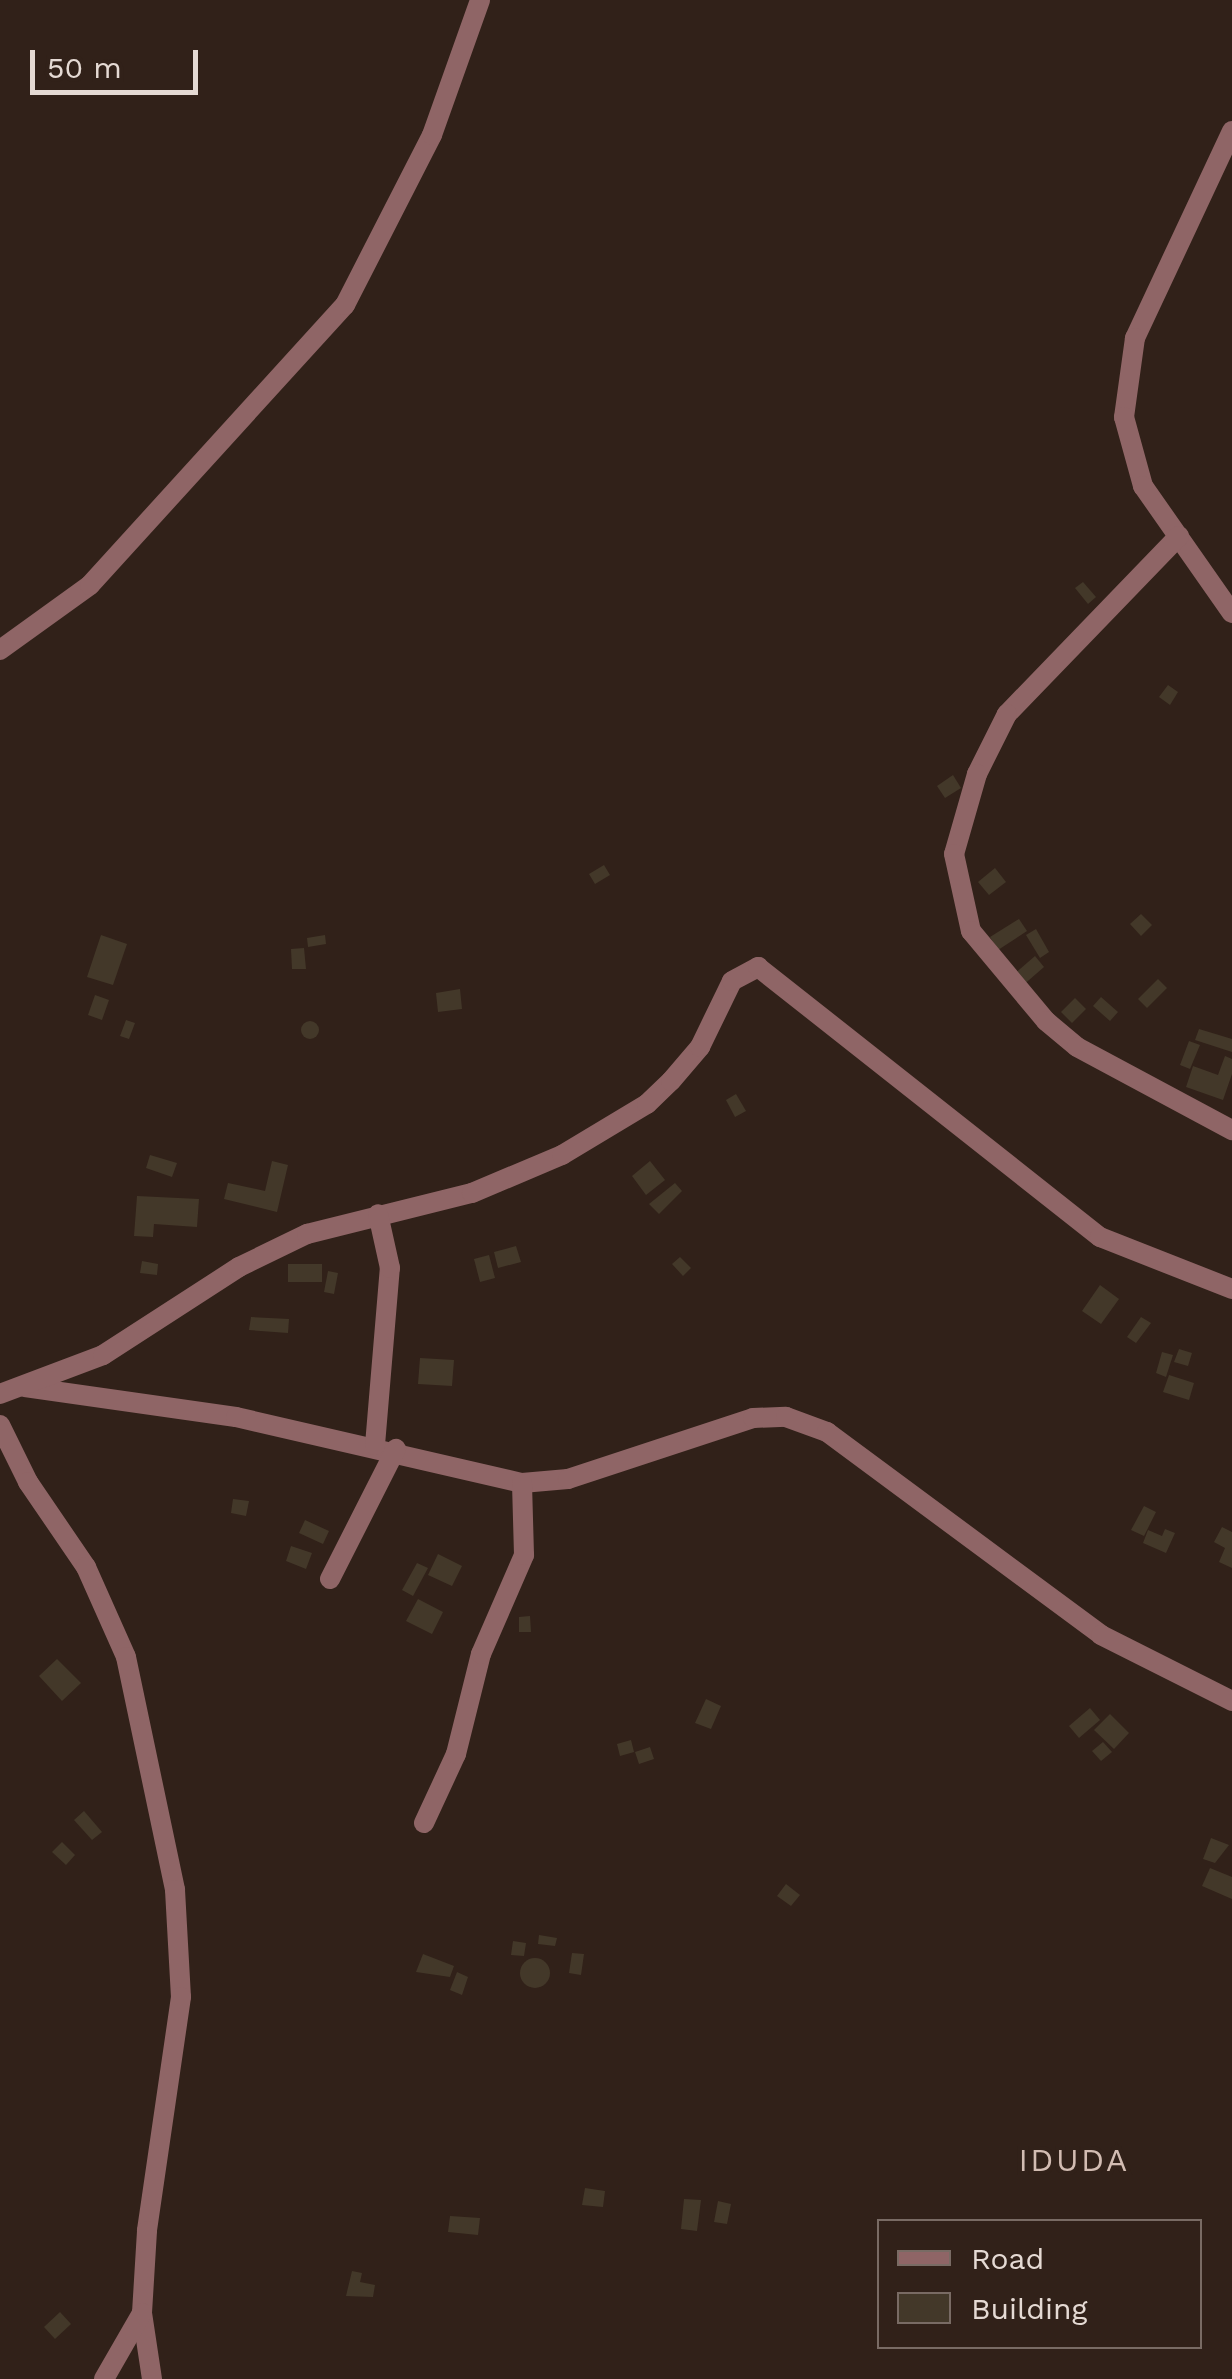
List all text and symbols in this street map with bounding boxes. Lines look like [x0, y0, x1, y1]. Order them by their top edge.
scale bar [35, 30, 202, 92]
text: 50 m [47, 50, 122, 85]
district label: IDUDA [1018, 2141, 1130, 2179]
legend [877, 2219, 1202, 2349]
text: Road [971, 2241, 1044, 2276]
text: Building [971, 2291, 1088, 2326]

